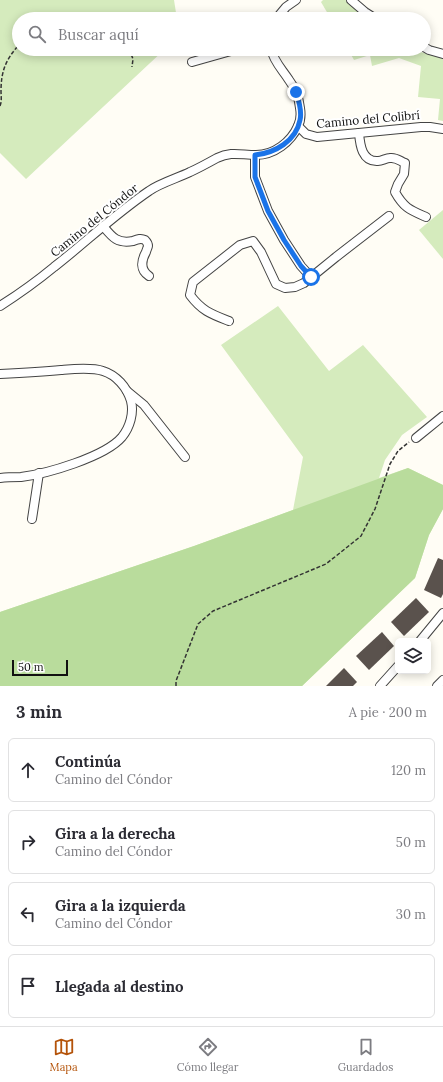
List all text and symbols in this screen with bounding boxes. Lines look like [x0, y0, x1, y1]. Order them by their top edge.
search box [12, 12, 431, 56]
icon: search [26, 23, 48, 45]
text: Buscar aquí [58, 25, 139, 44]
route end [287, 83, 305, 101]
street label: Camino del Colibrí [316, 107, 420, 131]
street label: Camino del Cóndor [47, 180, 141, 260]
route start [302, 268, 320, 286]
map controls [395, 638, 431, 674]
button: layers [395, 638, 431, 674]
scale bar [12, 658, 68, 677]
text: 50 m [18, 660, 44, 674]
text: 3 min [16, 701, 62, 723]
text: A pie · 200 m [349, 704, 427, 721]
text: Continúa [55, 752, 121, 771]
icon: ahead [17, 759, 39, 781]
text: 120 m [391, 762, 426, 779]
text: Camino del Cóndor [55, 771, 172, 788]
text: Gira a la derecha [55, 824, 175, 843]
icon: right [17, 831, 39, 853]
text: 50 m [396, 834, 426, 851]
text: Camino del Cóndor [55, 843, 172, 860]
text: Gira a la izquierda [55, 896, 186, 915]
icon: left [17, 903, 39, 925]
text: 30 m [396, 906, 426, 923]
text: Camino del Cóndor [55, 915, 172, 932]
icon: arrive [17, 975, 39, 997]
text: Llegada al destino [55, 977, 184, 996]
tab: Mapa [50, 1036, 78, 1074]
tab: Cómo llegar [177, 1036, 239, 1074]
tab: Guardados [338, 1036, 393, 1074]

